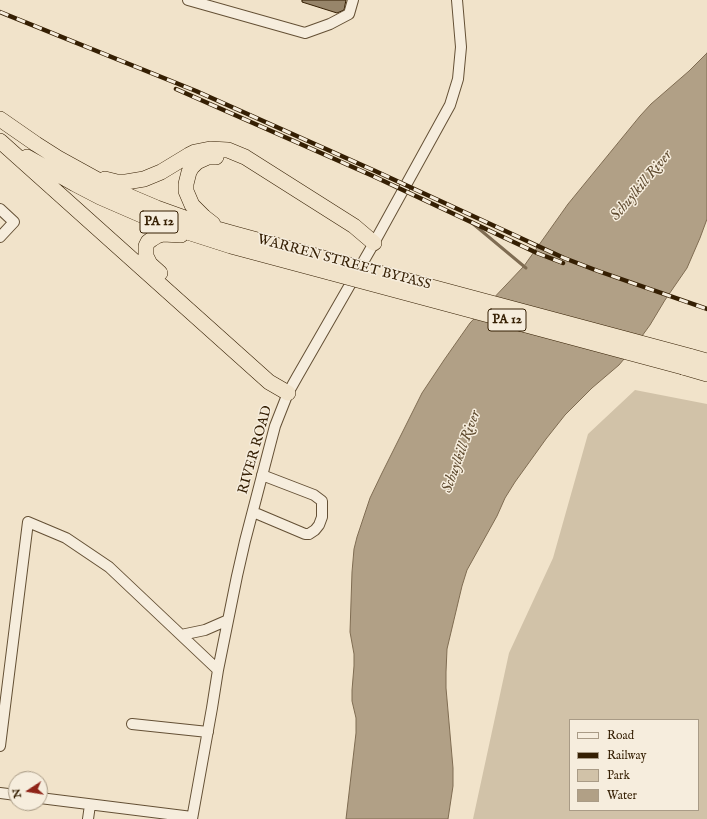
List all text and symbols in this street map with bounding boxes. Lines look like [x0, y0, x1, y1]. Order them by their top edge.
water label: Schuylkill River [607, 147, 677, 225]
road number: PA 12 [140, 211, 178, 233]
street label: WARREN STREET BYPASS [255, 232, 433, 294]
road number: PA 12 [488, 309, 526, 331]
street label: RIVER ROAD [235, 404, 277, 496]
water label: Schuylkill River [439, 408, 485, 496]
legend [569, 719, 699, 811]
text: Road [607, 728, 634, 743]
text: Railway [607, 748, 646, 763]
text: Park [607, 768, 630, 783]
north arrow [8, 771, 48, 811]
text: N [9, 787, 25, 799]
text: Water [607, 788, 637, 803]

